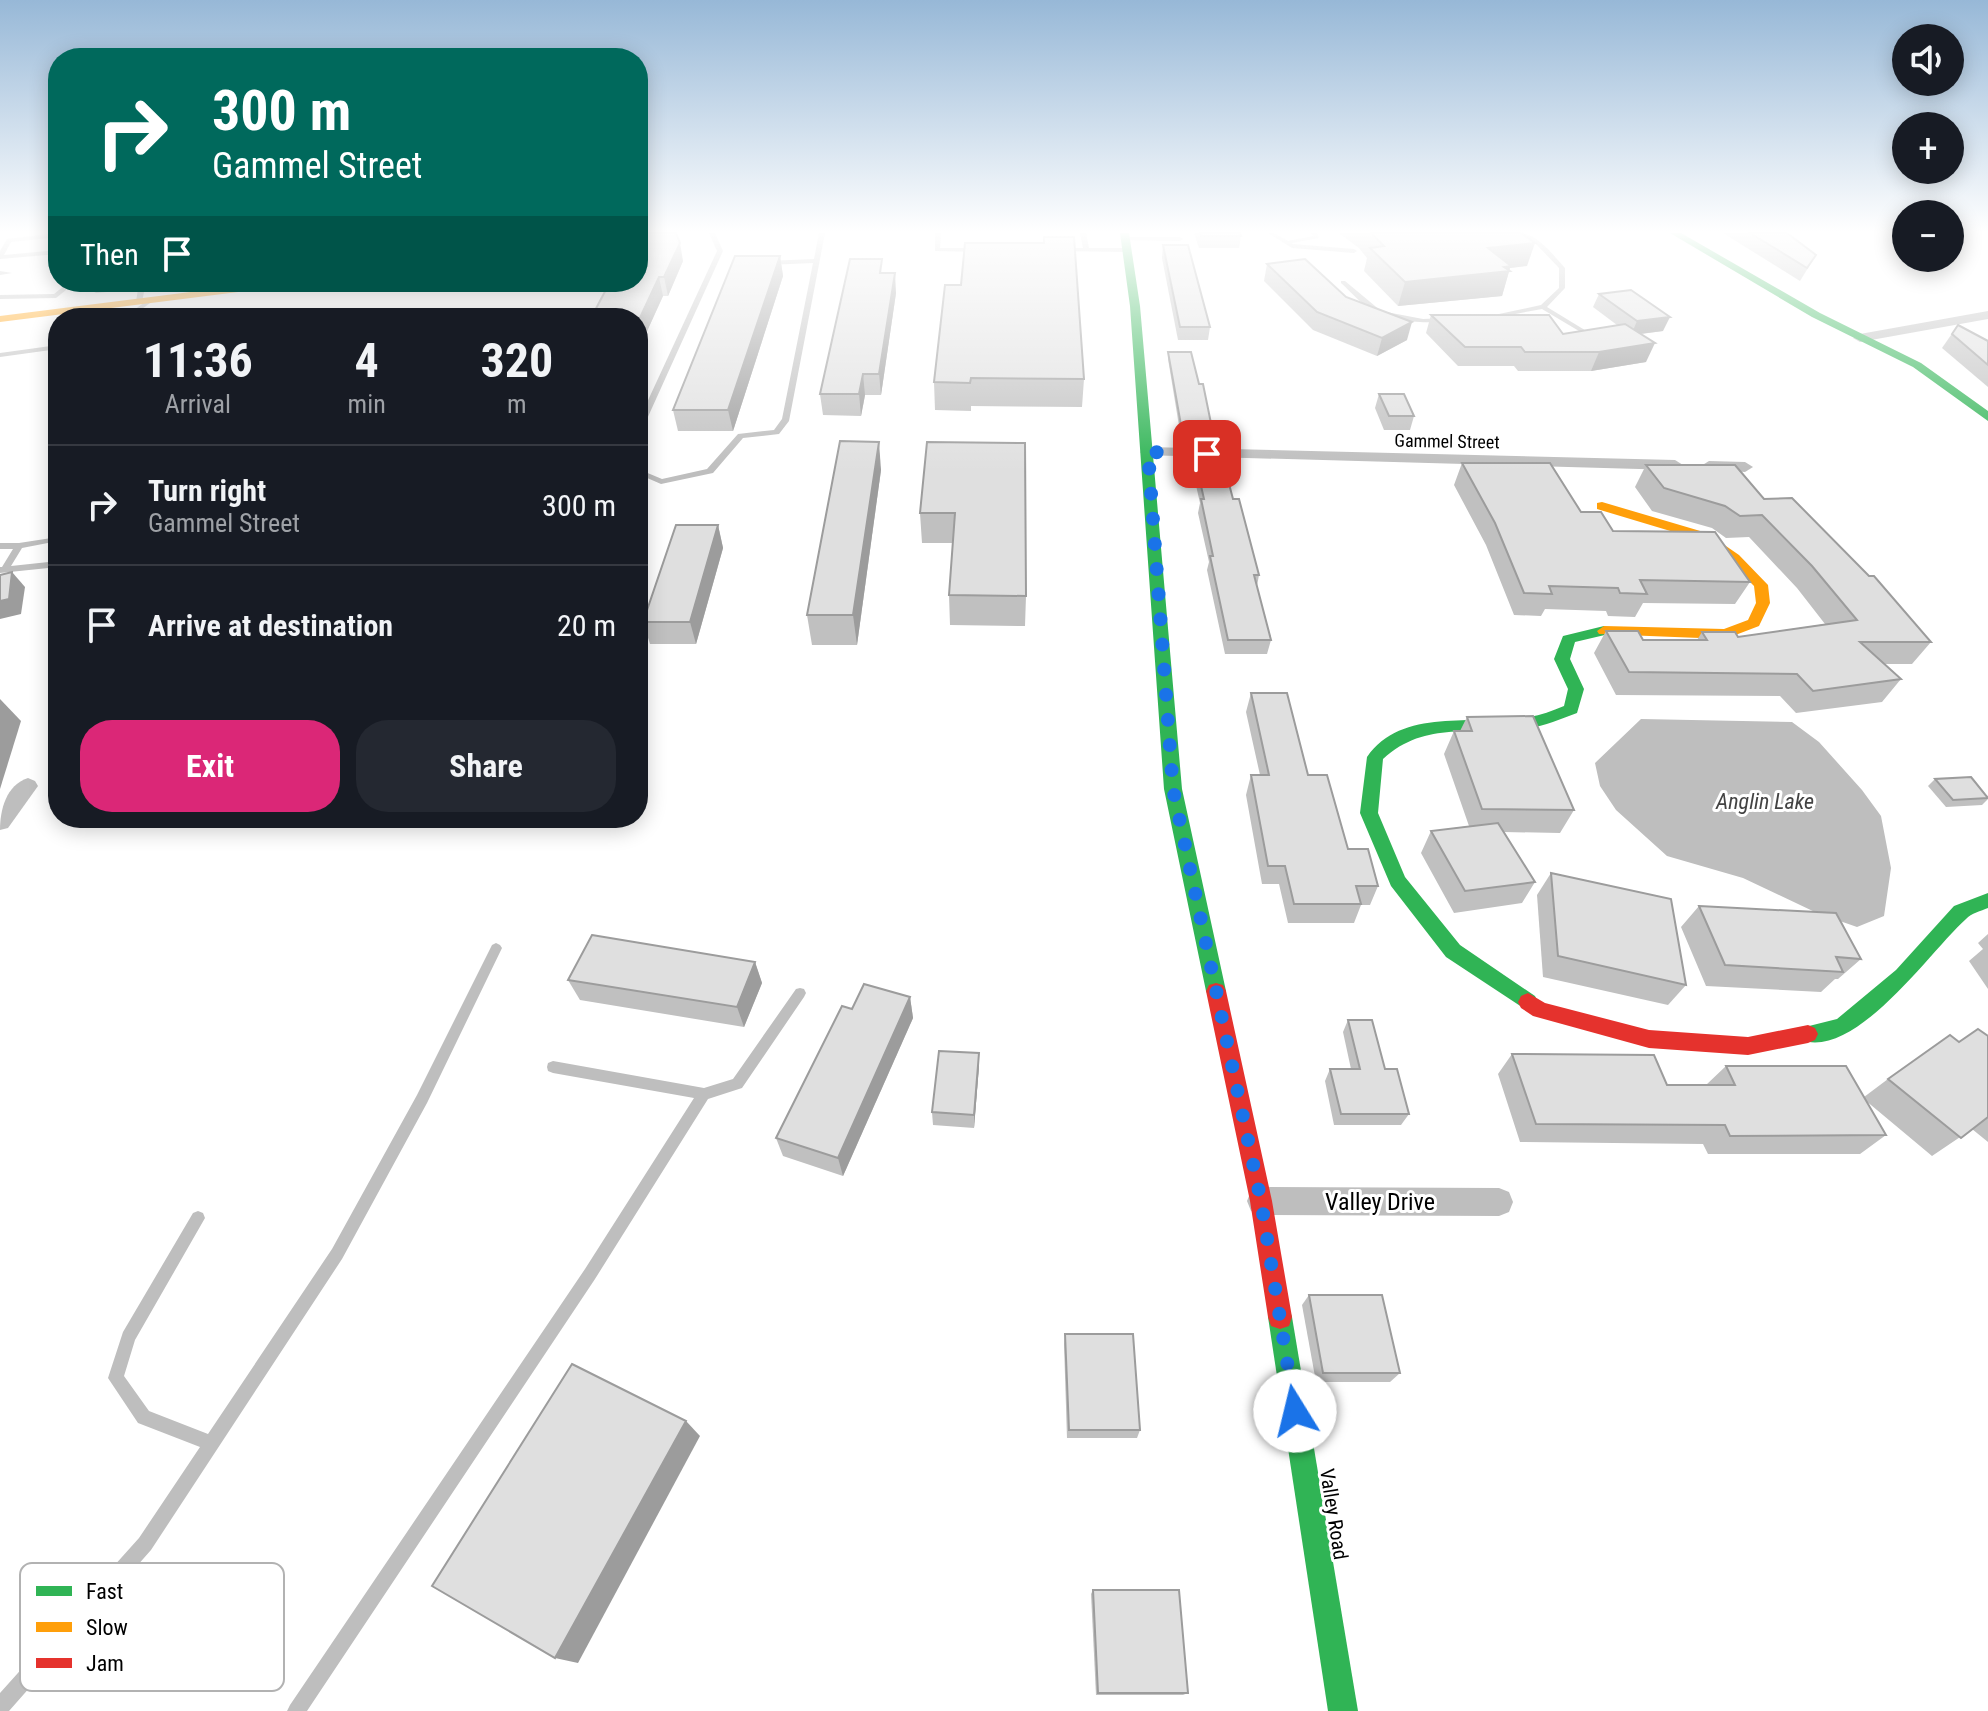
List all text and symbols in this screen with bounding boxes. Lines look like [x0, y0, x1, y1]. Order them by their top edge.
map controls [1892, 24, 1964, 272]
button: sound [1892, 24, 1964, 96]
text: 300 m [212, 78, 351, 144]
icon: right [80, 80, 184, 184]
button: + [1892, 112, 1964, 184]
text: Gammel Street [212, 145, 422, 187]
button: − [1892, 200, 1964, 272]
icon: arrive [155, 232, 199, 276]
text: Then [80, 237, 139, 272]
text: 11:36 [143, 332, 253, 389]
text: 4 [355, 332, 379, 389]
text: 320 [480, 332, 553, 389]
text: Arrival [165, 389, 231, 419]
text: min [348, 389, 386, 419]
text: m [507, 389, 527, 419]
pin [1173, 420, 1241, 488]
street label: Gammel Street [1394, 430, 1500, 452]
icon: arrive [1185, 432, 1229, 476]
text: Turn right [148, 473, 266, 508]
icon: right [80, 483, 124, 527]
text: 300 m [542, 488, 616, 523]
text: Gammel Street [148, 508, 300, 538]
icon: arrive [80, 603, 124, 647]
text: Arrive at destination [148, 608, 393, 643]
text: 20 m [557, 608, 616, 643]
button: Exit [80, 720, 340, 812]
button: Share [356, 720, 616, 812]
water label: Anglin Lake [1715, 789, 1814, 814]
street label: Valley Drive [1325, 1188, 1435, 1216]
position arrow [1253, 1369, 1337, 1453]
street label: Valley Road [1315, 1467, 1353, 1561]
legend [20, 1563, 284, 1691]
text: Fast [86, 1579, 123, 1604]
text: Slow [86, 1615, 128, 1640]
text: Jam [86, 1651, 124, 1676]

